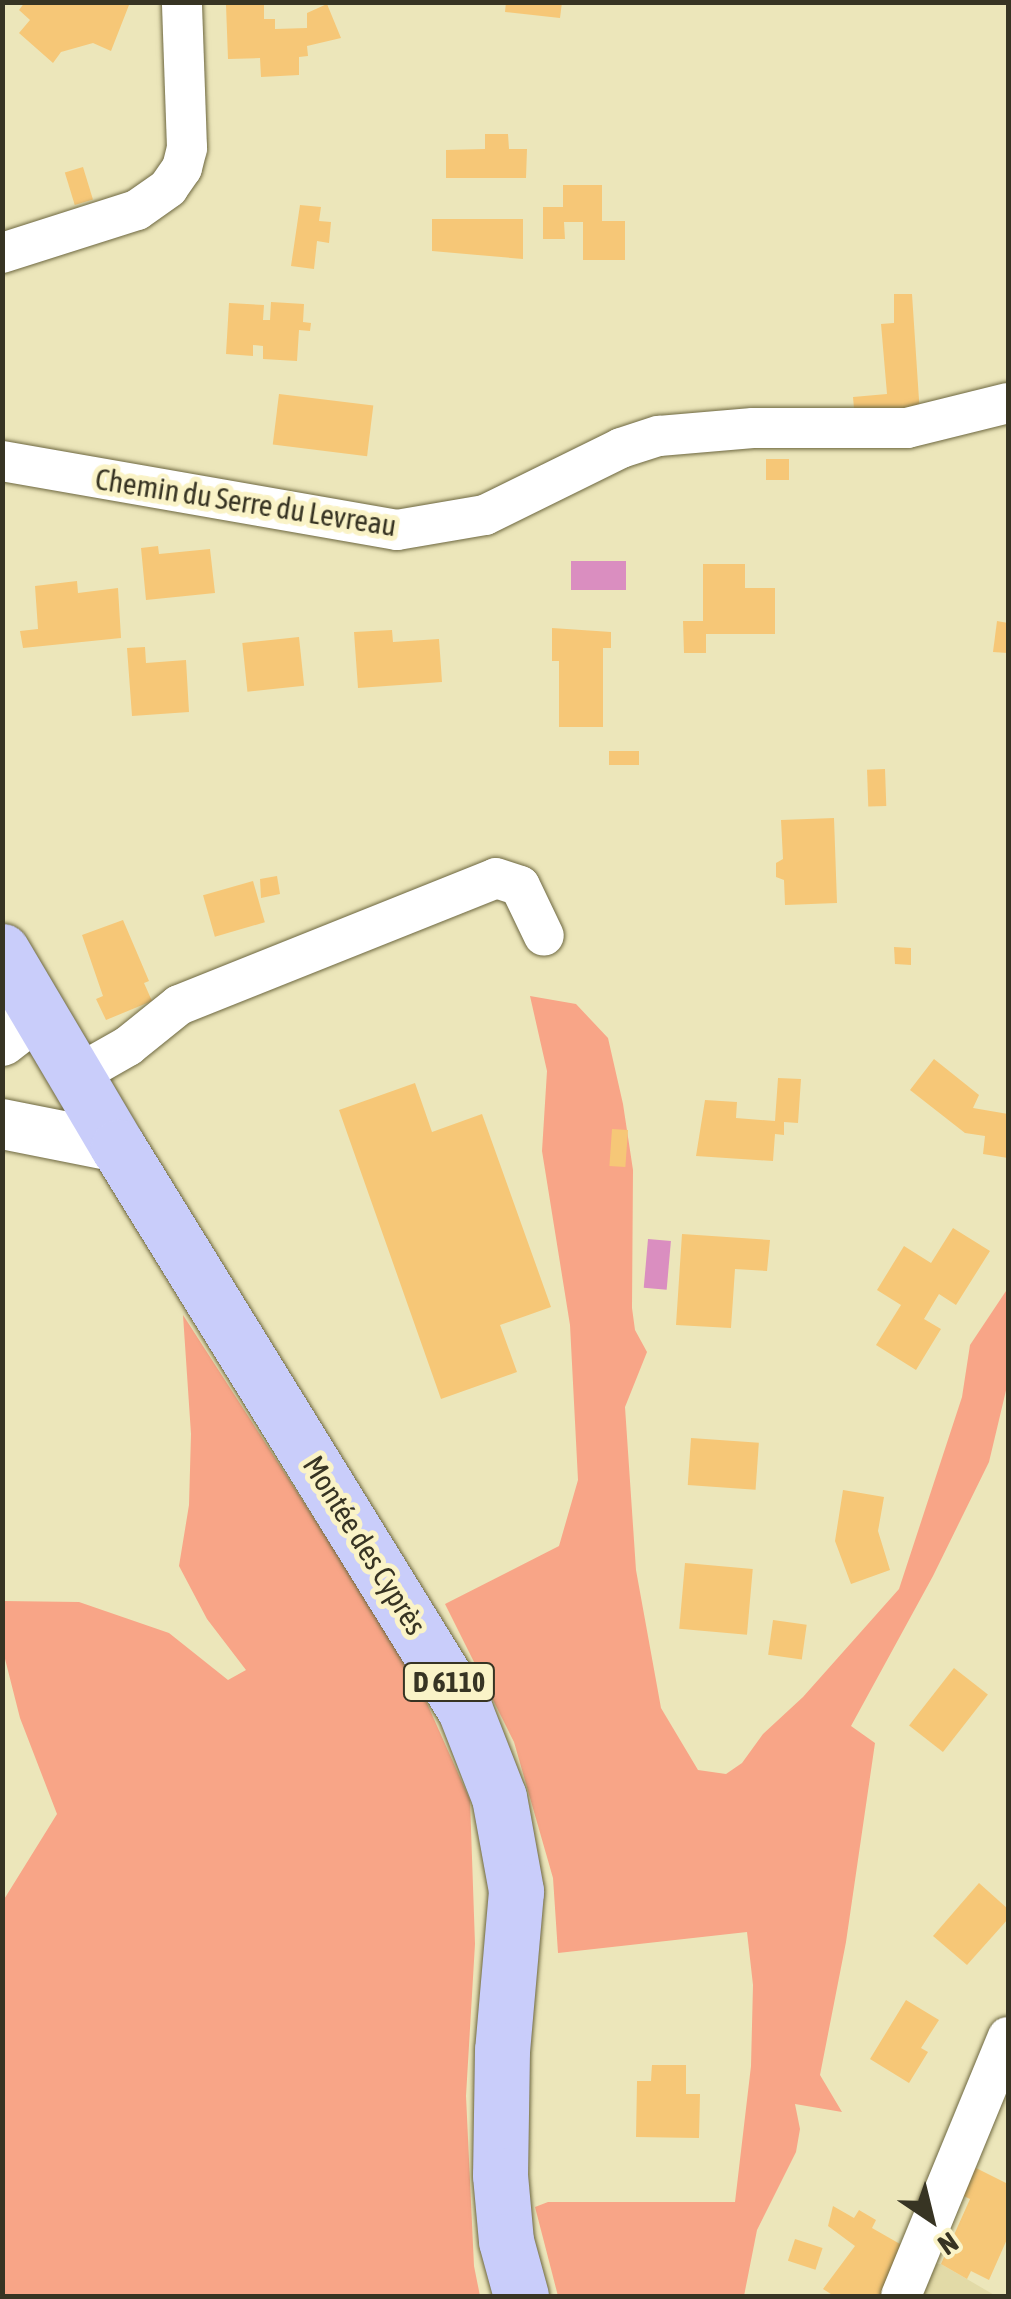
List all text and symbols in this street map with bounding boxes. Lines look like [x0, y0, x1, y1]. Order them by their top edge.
street label: Chemin du Serre du Levreau [93, 460, 399, 544]
street label: Montée des Cyprès [296, 1449, 434, 1641]
road number: D 6110 [402, 1659, 496, 1705]
north arrow [881, 2169, 981, 2269]
text: N [932, 2226, 964, 2261]

